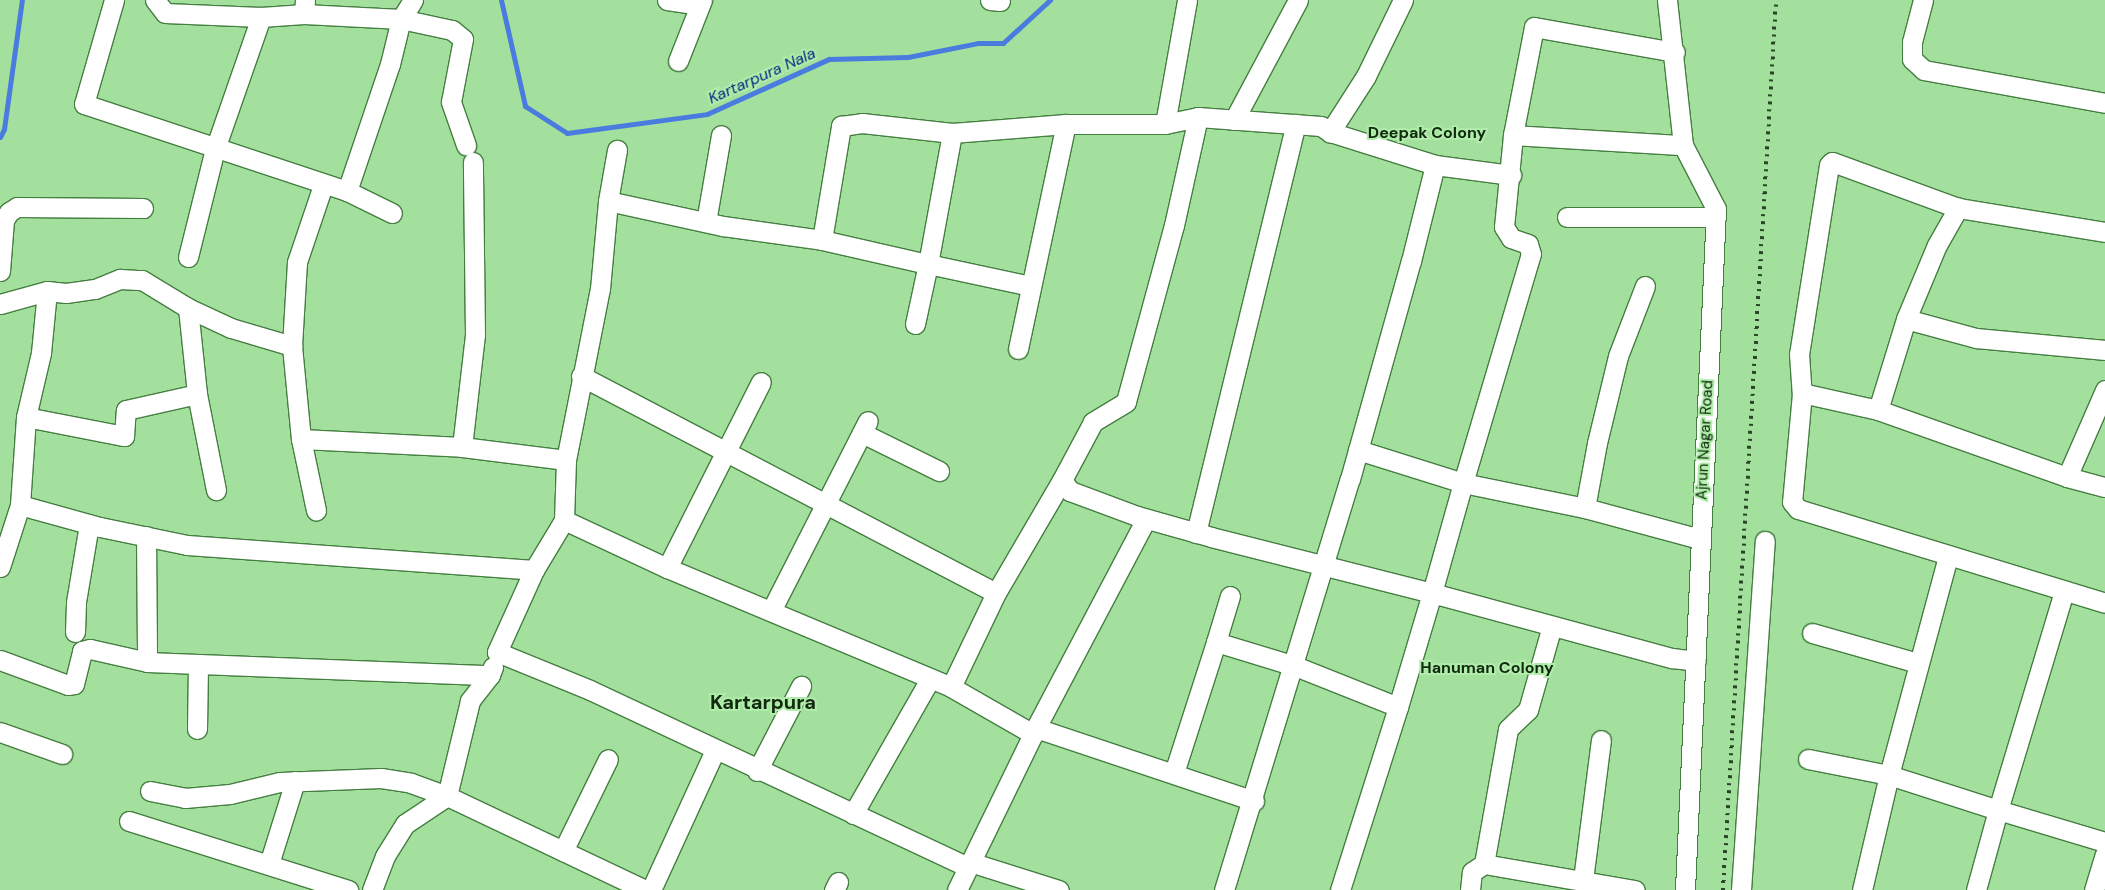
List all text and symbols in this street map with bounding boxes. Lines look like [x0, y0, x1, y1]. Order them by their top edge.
water label: Kartarpura Nala [705, 44, 819, 108]
district label: Deepak Colony [1368, 123, 1486, 143]
street label: Ajrun Nagar Road [1693, 380, 1717, 500]
district label: Hanuman Colony [1420, 658, 1554, 678]
district label: Kartarpura [710, 690, 816, 714]

